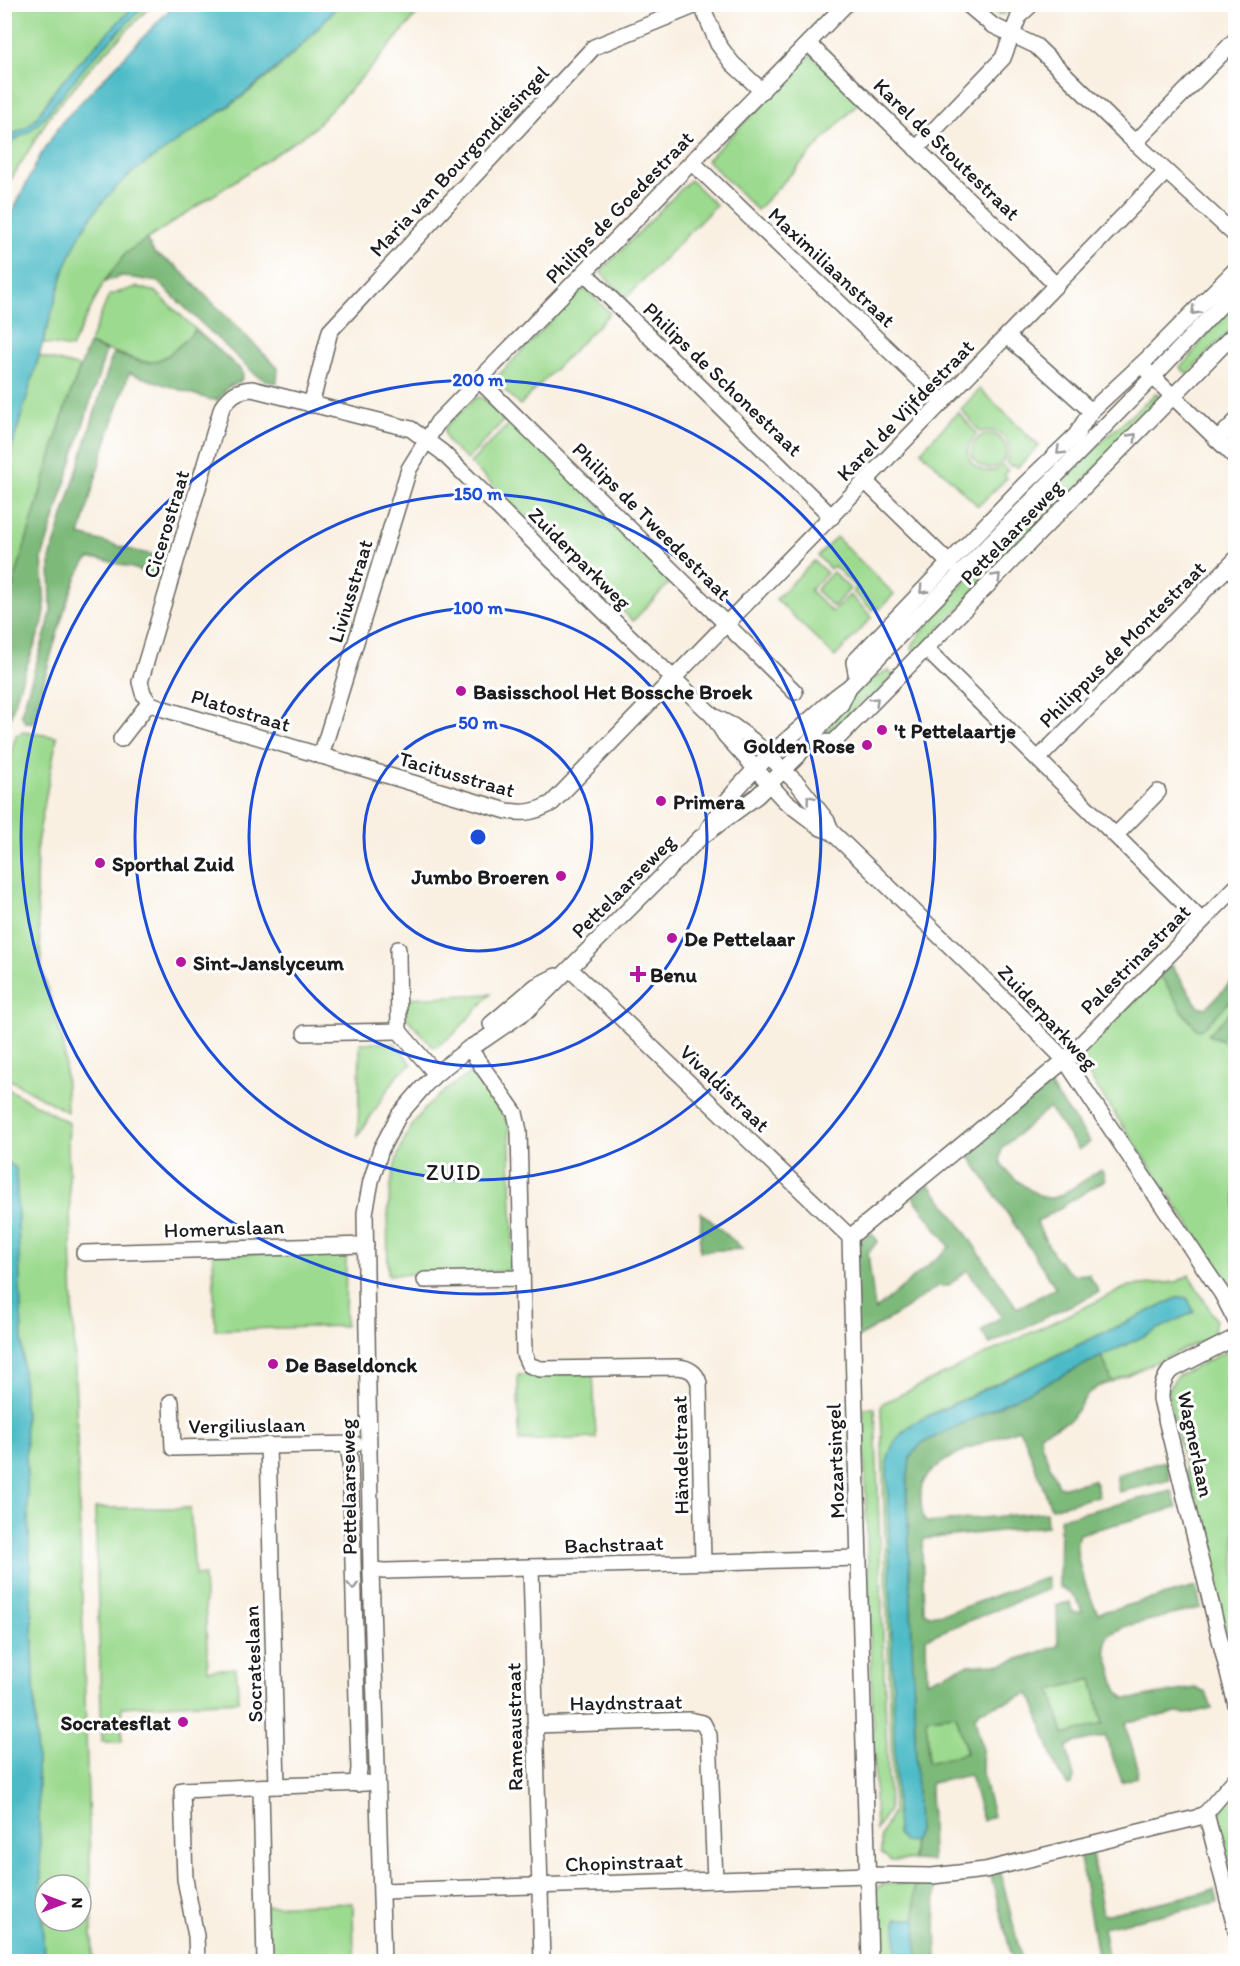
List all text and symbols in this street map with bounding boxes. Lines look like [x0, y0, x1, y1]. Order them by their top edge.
street label: Maria van Bourgondiësingel [364, 60, 554, 262]
street label: Karel de Stoutestraat [869, 73, 1026, 225]
street label: Philips de Goedestraat [540, 125, 698, 289]
street label: Maximiliaanstraat [763, 202, 901, 332]
street label: Philips de Schonestraat [638, 297, 808, 461]
one-way arrow [1191, 305, 1202, 315]
street label: Karel de Vijfdestraat [831, 334, 979, 486]
text: 200 m [453, 369, 504, 391]
one-way arrow [1125, 434, 1136, 445]
street label: Philips de Tweedestraat [568, 437, 737, 606]
one-way arrow [1056, 443, 1067, 454]
street label: Cicerostraat [138, 467, 194, 581]
street label: Pettelaarseweg [955, 474, 1068, 590]
text: 150 m [454, 483, 503, 505]
street label: Zuiderparkweg [524, 502, 637, 615]
street label: Liviusstraat [322, 536, 378, 646]
street label: Philippus de Montestraat [1033, 555, 1211, 733]
one-way arrow [989, 573, 1000, 584]
one-way arrow [920, 582, 931, 593]
text: 100 m [453, 597, 504, 619]
place label: Basisschool Het Bossche Broek [473, 679, 754, 704]
street label: Platostraat [188, 683, 294, 737]
marker: Basisschool Het Bossche Broek [454, 684, 468, 698]
one-way arrow [867, 697, 878, 708]
text: 50 m [458, 712, 499, 734]
place label: 't Pettelaartje [894, 718, 1016, 744]
marker: 't Pettelaartje [875, 723, 889, 737]
place label: Golden Rose [743, 733, 855, 758]
marker: Golden Rose [860, 738, 874, 752]
street label: Tacitusstraat [396, 746, 518, 803]
place label: Primera [673, 789, 746, 814]
marker: Primera [654, 794, 668, 808]
one-way arrow [806, 795, 817, 806]
centre of rings [468, 827, 488, 847]
street label: Pettelaarseweg [566, 829, 680, 943]
place label: Sporthal Zuid [112, 851, 235, 877]
marker: Sporthal Zuid [93, 856, 107, 870]
place label: Jumbo Broeren [411, 864, 550, 889]
marker: Jumbo Broeren [554, 869, 568, 883]
street label: Palestrinastraat [1075, 899, 1195, 1019]
place label: De Pettelaar [684, 926, 796, 951]
marker: De Pettelaar [665, 931, 679, 945]
place label: Sint-Janslyceum [193, 950, 345, 976]
marker: Sint-Janslyceum [174, 955, 188, 969]
street label: Zuiderparkweg [993, 959, 1103, 1075]
place label: Benu [650, 962, 697, 987]
marker: Benu [631, 967, 645, 981]
street label: Vivaldistraat [675, 1039, 775, 1137]
district label: ZUID [426, 1159, 482, 1186]
street label: Homeruslaan [163, 1213, 285, 1243]
place label: De Baseldonck [285, 1352, 418, 1377]
marker: De Baseldonck [266, 1357, 280, 1371]
street label: Wagnerlaan [1173, 1389, 1219, 1499]
street label: Händelstraat [666, 1395, 694, 1515]
street label: Mozartsingel [820, 1403, 850, 1519]
street label: Vergiliuslaan [188, 1411, 306, 1439]
street label: Pettelaarseweg [334, 1418, 362, 1555]
street label: Bachstraat [564, 1530, 664, 1558]
one-way arrow [347, 1582, 360, 1591]
street label: Socrateslaan [238, 1605, 268, 1723]
street label: Rameaustraat [500, 1662, 528, 1791]
street label: Haydnstraat [569, 1689, 683, 1715]
place label: Socratesflat [60, 1710, 171, 1735]
marker: Socratesflat [176, 1715, 190, 1729]
street label: Chopinstraat [564, 1847, 684, 1877]
north arrow [33, 1873, 93, 1933]
text: N [68, 1898, 87, 1908]

